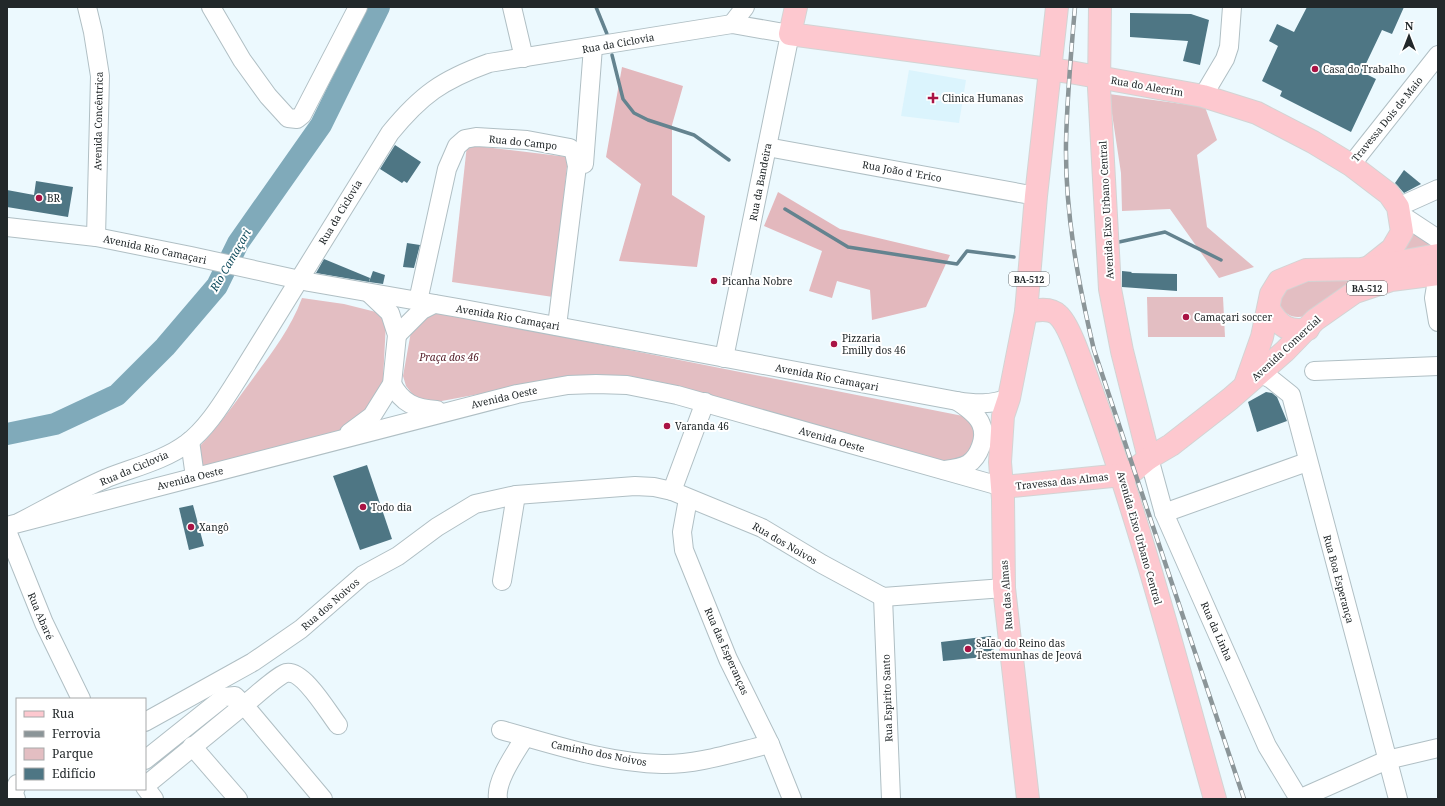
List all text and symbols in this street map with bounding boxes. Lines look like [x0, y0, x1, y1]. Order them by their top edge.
north arrow [1389, 16, 1429, 56]
text: N [1405, 18, 1414, 33]
street label: Rua da Ciclovia [581, 30, 656, 56]
place label: Casa do Trabalho [1323, 62, 1406, 76]
marker: Casa do Trabalho [1310, 64, 1320, 74]
street label: Avenida Concêntrica [90, 71, 106, 170]
street label: Rua do Alecrim [1110, 73, 1185, 99]
street label: Travessa Dois de Maio [1348, 73, 1426, 165]
place label: Clinica Humanas [942, 91, 1024, 105]
marker: Clinica Humanas [927, 92, 939, 104]
street label: Rua do Campo [488, 131, 558, 153]
street label: Avenida Eixo Urbano Central [1095, 141, 1117, 279]
street label: Rua da Bandeira [746, 142, 774, 222]
street label: Rua João d 'Erico [861, 157, 943, 185]
street label: Rua da Ciclovia [315, 177, 365, 247]
place label: BR [47, 191, 61, 205]
marker: BR [34, 193, 44, 203]
water label: Rio Camaçari [206, 226, 254, 295]
street label: Avenida Rio Camaçari [102, 231, 209, 267]
road number: BA-512 [1009, 272, 1049, 286]
place label: Picanha Nobre [722, 274, 792, 288]
marker: Picanha Nobre [709, 276, 719, 286]
road number: BA-512 [1347, 281, 1387, 295]
street label: Avenida Rio Camaçari [455, 301, 562, 333]
place label: Camaçari soccer [1194, 310, 1272, 324]
marker: Camaçari soccer [1181, 312, 1191, 322]
street label: Avenida Comercial [1248, 312, 1324, 384]
place label: Pizzaria Emilly dos 46 [842, 331, 906, 357]
marker: Pizzaria Emilly dos 46 [829, 339, 839, 349]
park label: Praça dos 46 [418, 350, 479, 364]
street label: Avenida Rio Camaçari [774, 360, 881, 394]
street label: Avenida Oeste [469, 383, 539, 411]
place label: Varanda 46 [675, 419, 729, 433]
marker: Varanda 46 [662, 421, 672, 431]
street label: Avenida Oeste [798, 423, 866, 455]
street label: Rua da Ciclovia [98, 447, 171, 489]
street label: Avenida Oeste [155, 463, 225, 493]
street label: Travessa das Almas [1015, 469, 1110, 493]
street label: Avenida Eixo Urbano Central [1114, 470, 1166, 606]
place label: Todo dia [371, 500, 412, 514]
marker: Todo dia [358, 502, 368, 512]
street label: Rua dos Noivos [750, 519, 820, 568]
place label: Xangô [199, 520, 229, 534]
marker: Xangô [186, 522, 196, 532]
street label: Rua Boa Esperança [1320, 533, 1358, 625]
street label: Rua das Almas [997, 559, 1015, 630]
street label: Rua dos Noivos [298, 575, 362, 633]
street label: Rua Abaré [25, 590, 57, 642]
street label: Rua da Linha [1198, 599, 1236, 663]
street label: Rua das Esperanças [702, 605, 753, 697]
place label: Salão do Reino das Testemunhas de Jeová [976, 636, 1082, 662]
marker: Salão do Reino das Testemunhas de Jeová [963, 644, 973, 654]
street label: Rua Espirito Santo [878, 654, 896, 742]
legend [16, 698, 146, 790]
text: Rua [52, 705, 74, 722]
text: Ferrovia [52, 725, 101, 742]
street label: Caminho dos Noivos [550, 737, 649, 769]
text: Parque [52, 745, 93, 762]
text: Edifício [52, 765, 96, 782]

